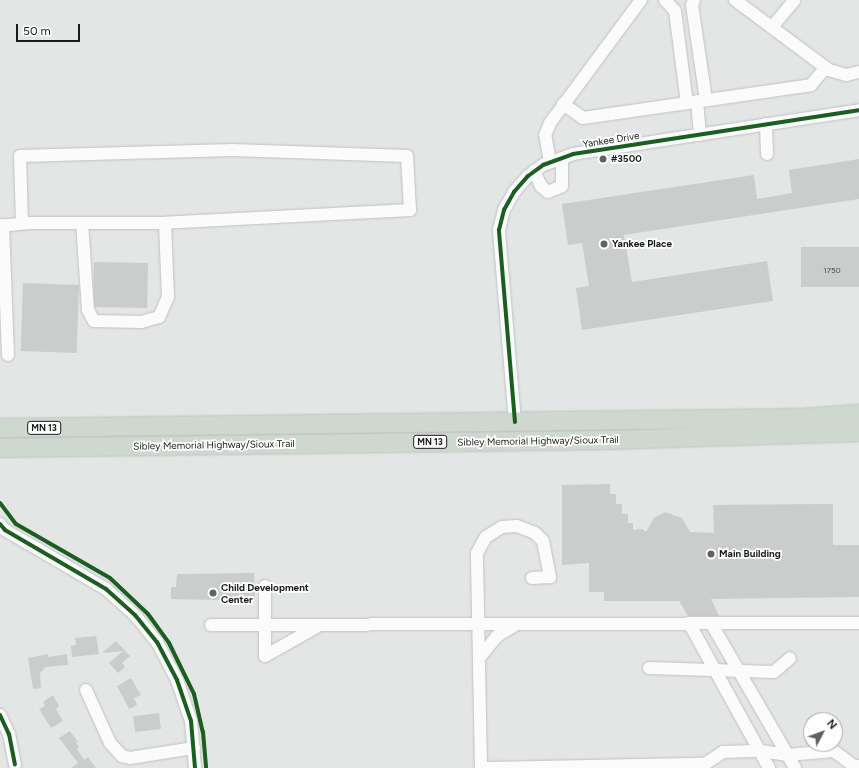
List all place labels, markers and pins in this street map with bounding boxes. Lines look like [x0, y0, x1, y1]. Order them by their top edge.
place label: #3500 [611, 153, 642, 165]
marker: #3500 [598, 154, 608, 164]
place label: Yankee Place [612, 238, 672, 250]
marker: Yankee Place [599, 239, 609, 249]
place label: Main Building [719, 548, 781, 560]
marker: Main Building [706, 549, 716, 559]
place label: Child Development Center [221, 581, 309, 604]
marker: Child Development Center [208, 588, 218, 598]

